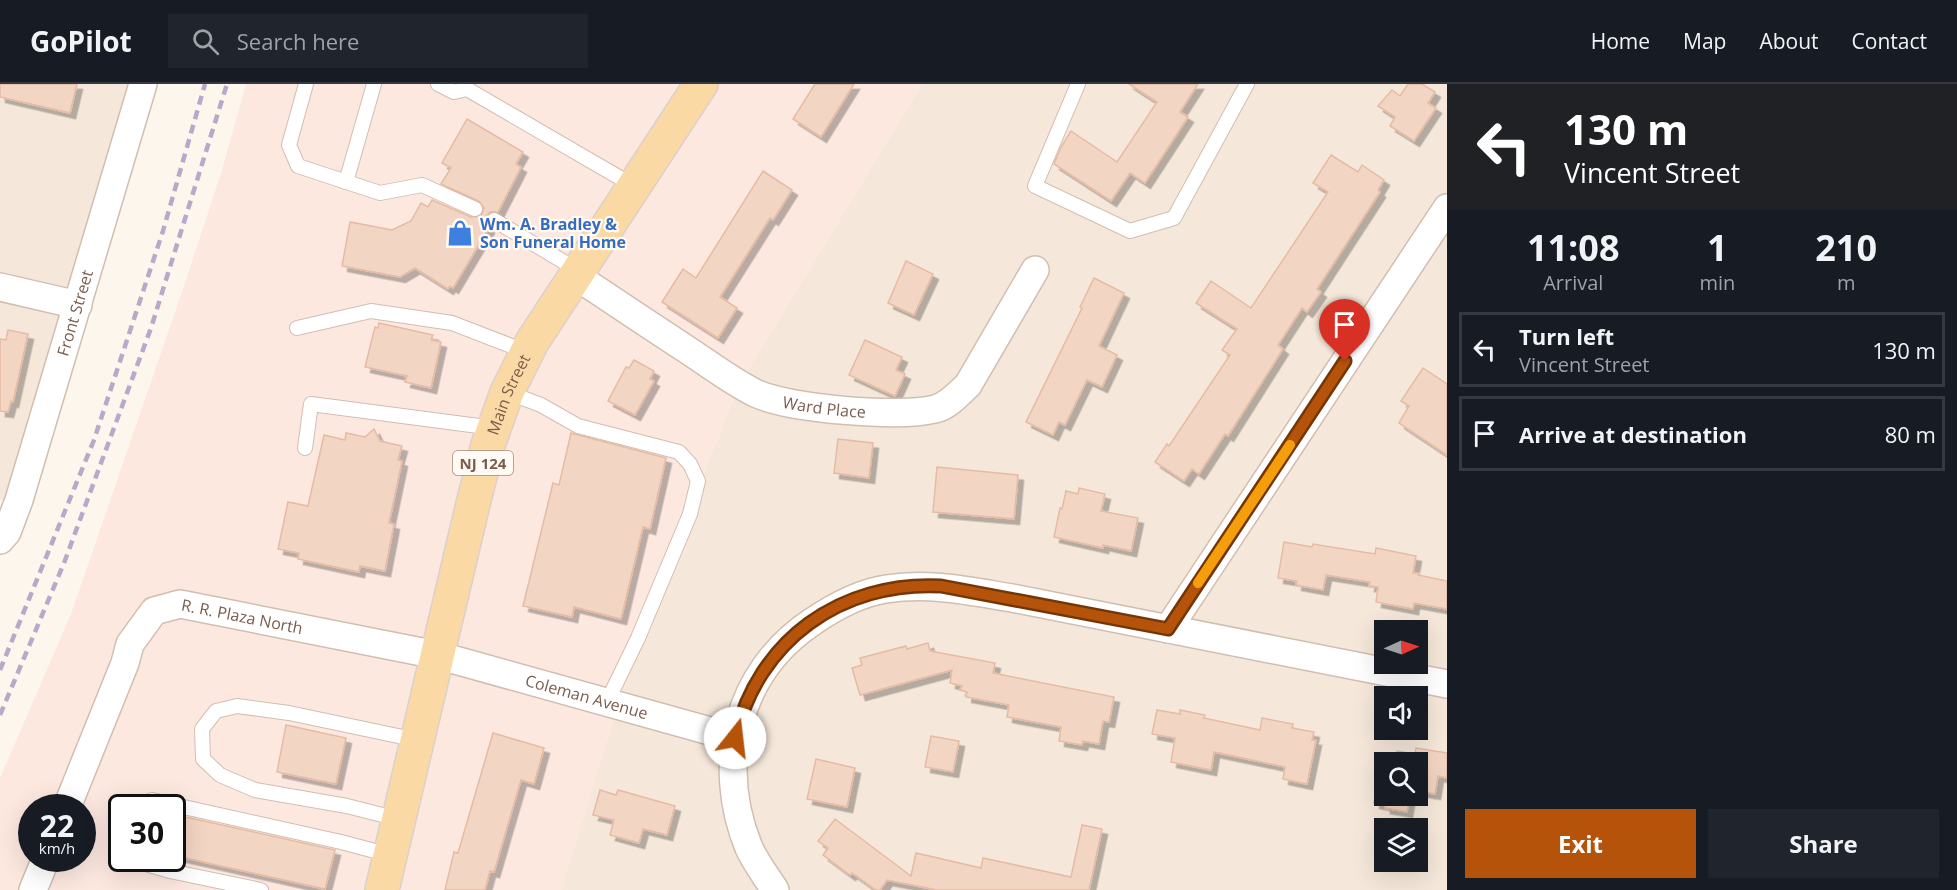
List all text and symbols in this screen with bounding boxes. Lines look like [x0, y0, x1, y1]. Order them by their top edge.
search box [168, 14, 588, 68]
text: GoPilot [30, 22, 132, 60]
icon: search [189, 25, 222, 58]
text: Search here [237, 26, 359, 56]
text: Home [1591, 27, 1650, 55]
text: Map [1683, 27, 1726, 55]
text: About [1759, 27, 1819, 55]
text: Contact [1852, 27, 1927, 55]
text: 130 m [1564, 100, 1688, 157]
icon: left [1465, 108, 1543, 186]
text: Vincent Street [1564, 154, 1740, 191]
place label: Wm. A. Bradley & Son Funeral Home [480, 213, 626, 253]
shop icon: Wm. A. Bradley & Son Funeral Home [445, 218, 475, 248]
text: 11:08 [1527, 223, 1620, 272]
text: 1 [1707, 223, 1728, 272]
text: 210 [1815, 223, 1877, 272]
street label: Front Street [52, 267, 98, 359]
text: Arrival [1543, 269, 1603, 296]
text: min [1699, 269, 1735, 296]
text: m [1837, 269, 1855, 296]
pin [1319, 299, 1370, 361]
icon: arrive [1328, 308, 1361, 341]
text: Turn left [1519, 321, 1614, 351]
icon: left [1468, 333, 1501, 366]
text: 130 m [1872, 335, 1936, 365]
street label: Main Street [482, 350, 535, 438]
text: Vincent Street [1519, 351, 1650, 378]
street label: Ward Place [781, 391, 867, 423]
icon: arrive [1468, 417, 1501, 450]
text: Arrive at destination [1519, 419, 1747, 449]
text: 80 m [1885, 419, 1936, 449]
road number: NJ 124 [453, 451, 513, 475]
street label: R. R. Plaza North [180, 594, 305, 639]
north arrow [1374, 620, 1428, 674]
map controls [1374, 620, 1428, 872]
street label: Coleman Avenue [523, 669, 650, 724]
button: sound [1374, 686, 1428, 740]
position arrow [703, 706, 767, 770]
button: search [1374, 752, 1428, 806]
speed limit sign: 30 [108, 794, 186, 872]
text: 22 [40, 805, 74, 846]
button: Exit [1465, 809, 1696, 878]
button: Share [1708, 809, 1939, 878]
button: layers [1374, 818, 1428, 872]
text: km/h [39, 838, 75, 858]

